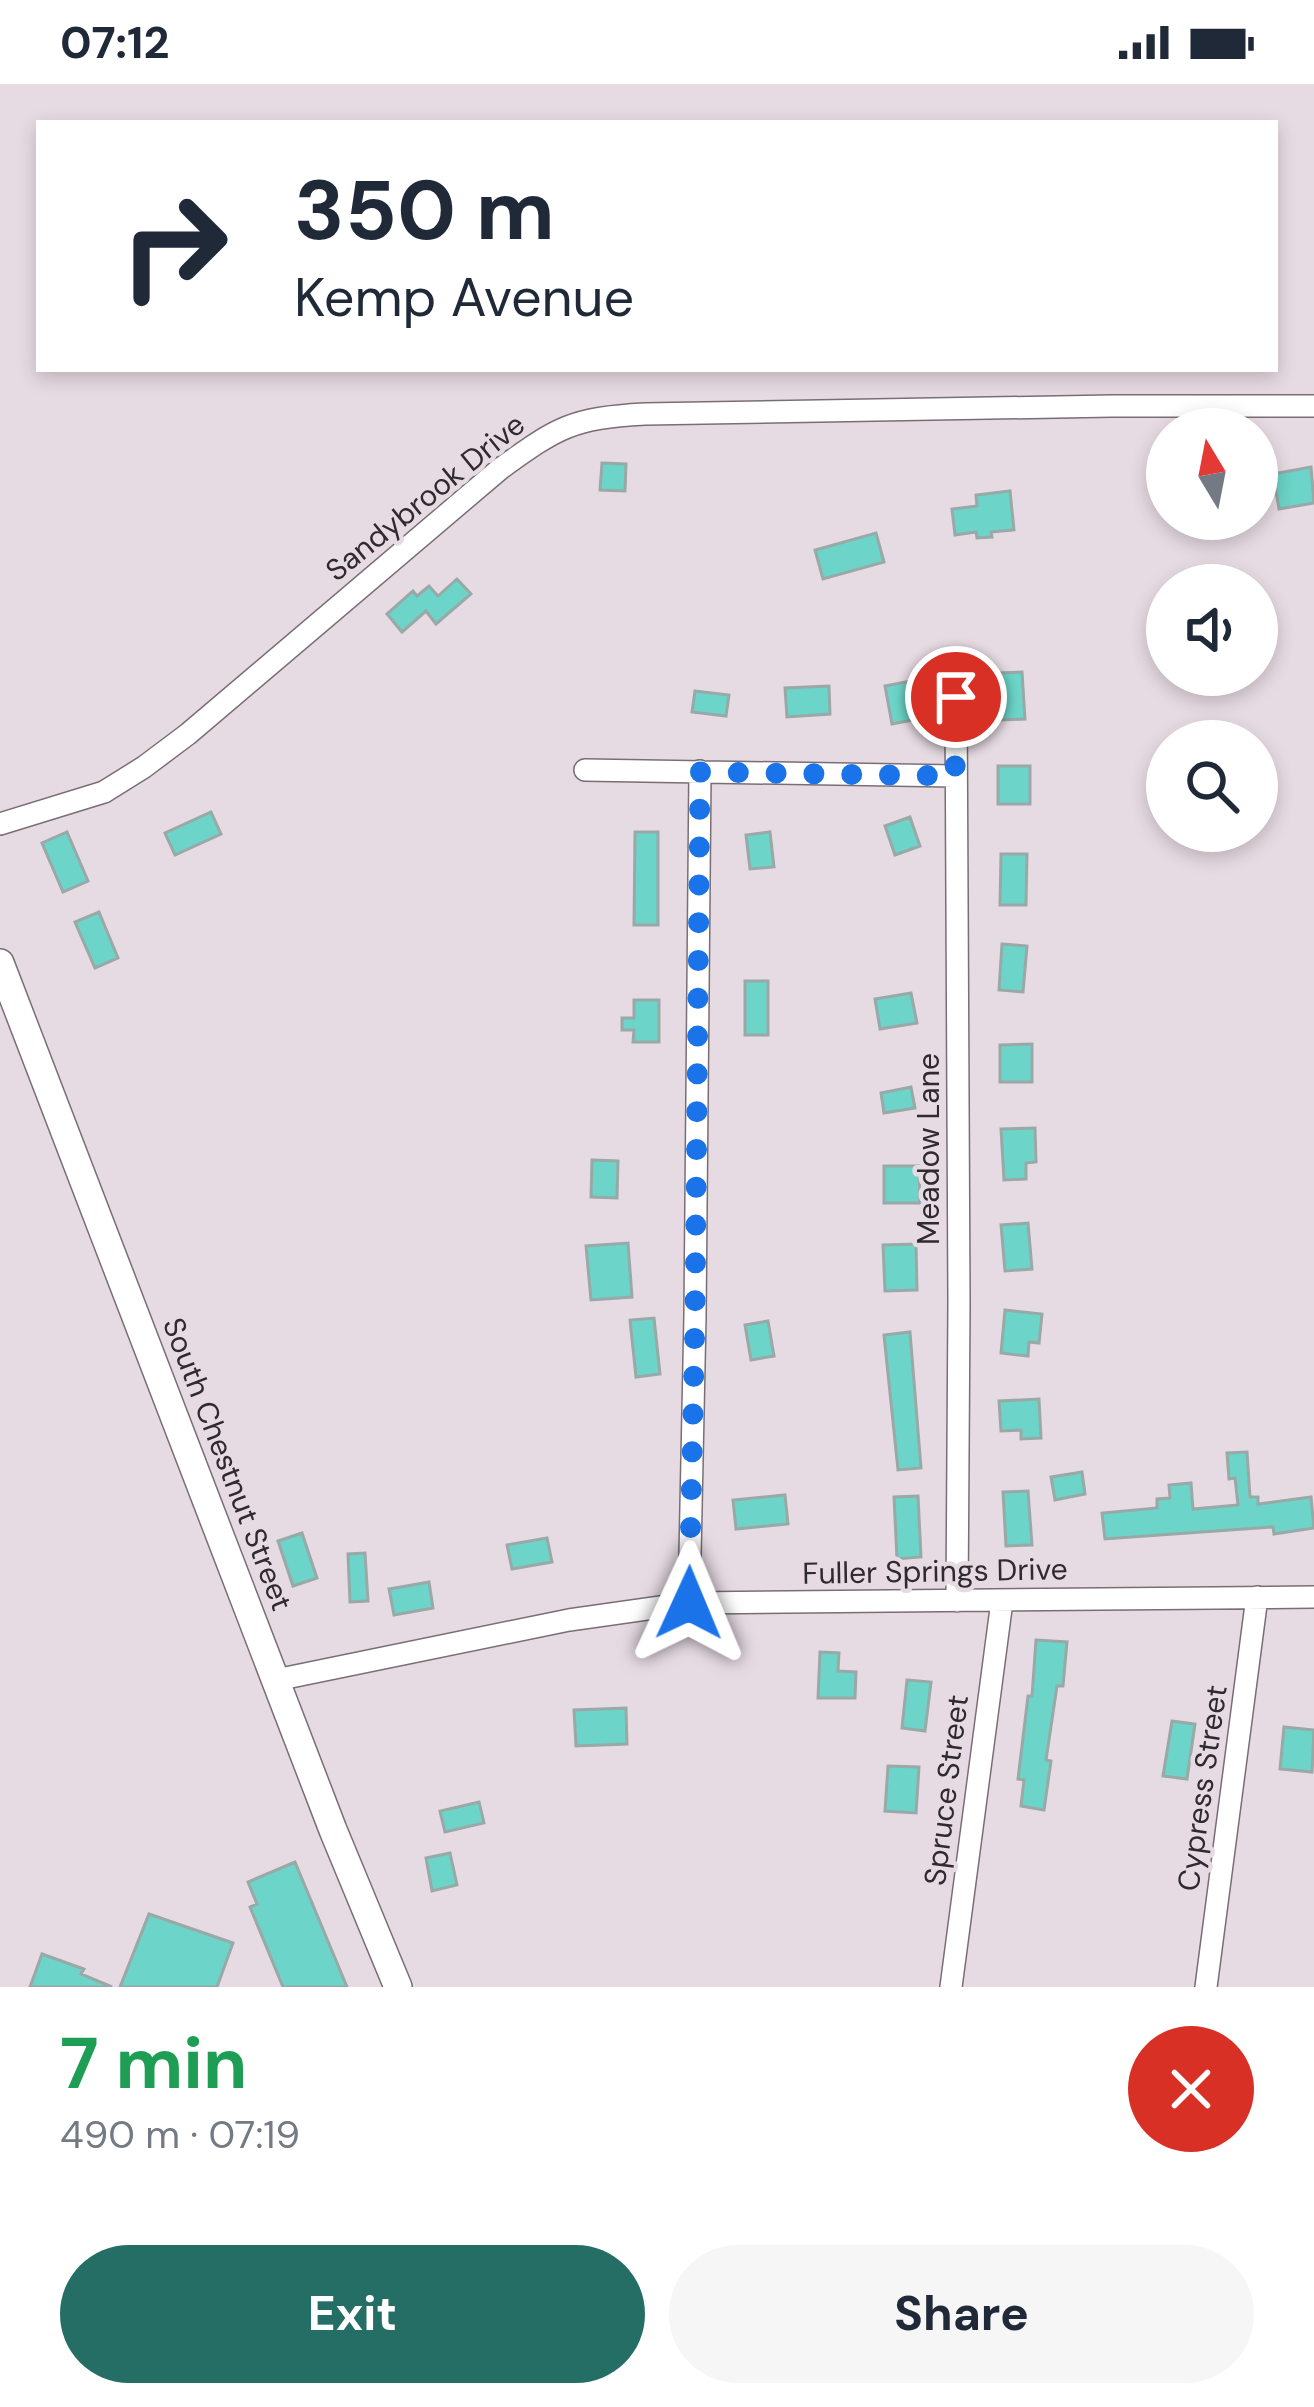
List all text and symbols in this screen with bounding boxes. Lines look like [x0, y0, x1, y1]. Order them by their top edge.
text: 07:12 [60, 13, 169, 72]
text: 350 m [294, 156, 555, 265]
icon: right [96, 168, 252, 324]
text: Kemp Avenue [294, 262, 634, 333]
street label: Sandybrook Drive [317, 405, 533, 589]
north arrow [1146, 408, 1278, 540]
map controls [1146, 408, 1278, 852]
button: sound [1146, 564, 1278, 696]
pin [905, 646, 1007, 748]
icon: arrive [923, 664, 989, 730]
button: search [1146, 720, 1278, 852]
street label: Meadow Lane [909, 1053, 948, 1245]
street label: South Chestnut Street [154, 1312, 302, 1616]
position arrow [626, 1540, 752, 1666]
street label: Fuller Springs Drive [802, 1549, 1068, 1593]
street label: Cypress Street [1168, 1682, 1236, 1894]
street label: Spruce Street [915, 1693, 977, 1887]
text: 7 min [60, 2017, 248, 2110]
button: close [1128, 2026, 1254, 2152]
text: 490 m · 07:19 [60, 2109, 300, 2160]
button: Exit [60, 2245, 645, 2383]
button: Share [669, 2245, 1254, 2383]

